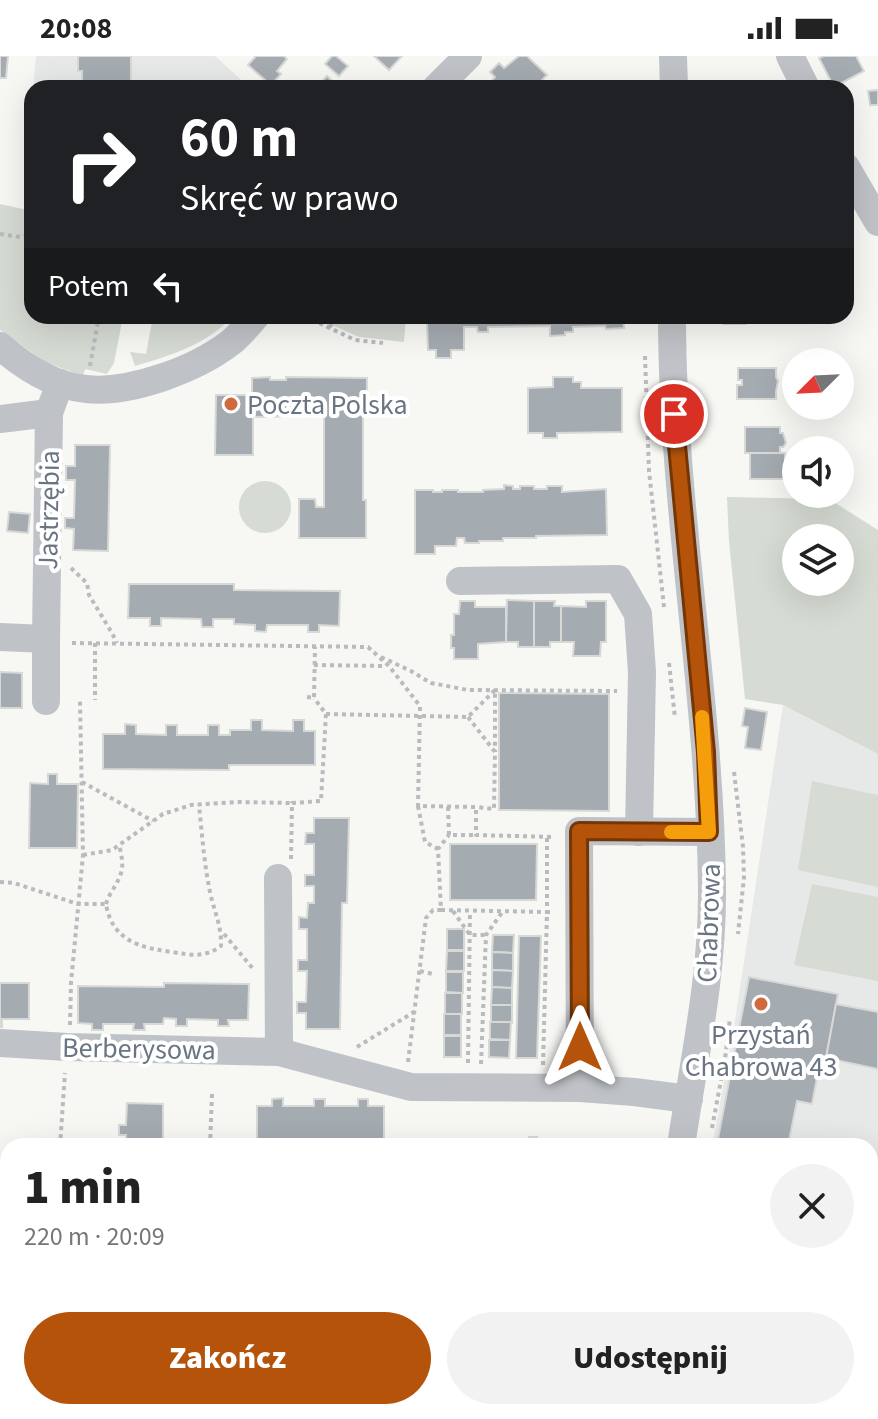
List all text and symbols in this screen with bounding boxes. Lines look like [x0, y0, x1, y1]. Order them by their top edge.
text: 20:08 [40, 7, 112, 50]
text: 60 m [180, 99, 298, 178]
icon: right [48, 112, 152, 216]
text: Skręć w prawo [180, 173, 399, 224]
icon: left [146, 264, 190, 308]
text: Potem [48, 265, 130, 308]
north arrow [782, 348, 854, 420]
map controls [782, 348, 854, 596]
pin [640, 380, 708, 448]
place label: Poczta Polska [247, 385, 408, 425]
icon: arrive [652, 392, 696, 436]
marker: Poczta Polska [222, 395, 240, 413]
button: sound [782, 436, 854, 508]
street label: Jastrzębia [28, 450, 70, 570]
button: layers [782, 524, 854, 596]
street label: Chabrowa [687, 863, 731, 983]
marker: Przystań Chabrowa 43 [752, 995, 770, 1013]
position arrow [538, 1005, 622, 1089]
place label: Przystań Chabrowa 43 [685, 1015, 837, 1087]
street label: Berberysowa [62, 1028, 216, 1070]
text: 1 min [24, 1154, 142, 1222]
button: close [770, 1164, 854, 1248]
text: 220 m · 20:09 [24, 1218, 165, 1255]
button: Zakończ [24, 1312, 431, 1404]
button: Udostępnij [447, 1312, 854, 1404]

